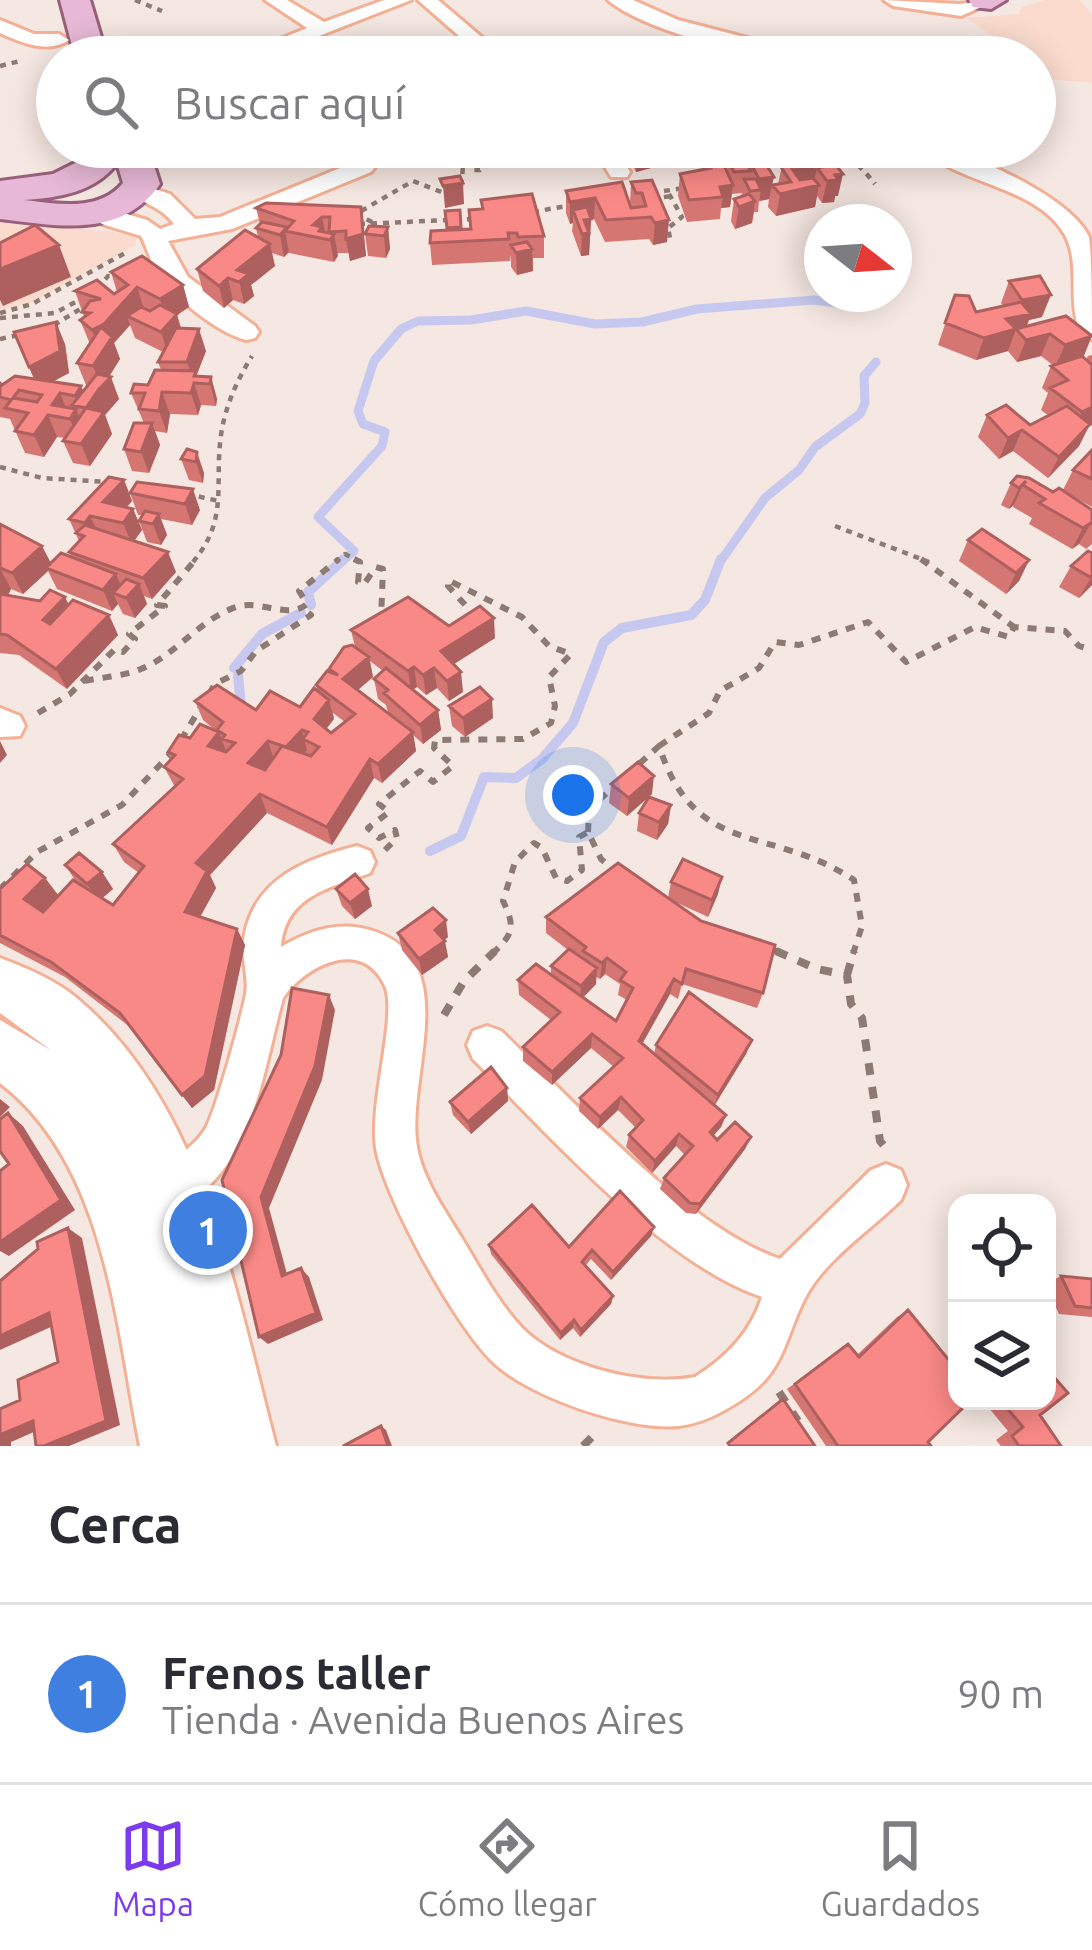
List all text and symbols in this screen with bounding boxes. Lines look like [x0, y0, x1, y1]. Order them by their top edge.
search box [36, 36, 1056, 168]
icon: search [78, 69, 144, 135]
text: Buscar aquí [174, 77, 405, 128]
north arrow [804, 204, 912, 312]
your location [543, 765, 603, 825]
pin: 1 [169, 1185, 247, 1275]
map controls [948, 1194, 1056, 1410]
button: locate [948, 1194, 1056, 1302]
button: layers [948, 1302, 1056, 1410]
text: Cerca [48, 1495, 182, 1553]
text: Frenos taller [162, 1647, 431, 1698]
text: 1 [76, 1672, 98, 1715]
text: 90 m [957, 1672, 1044, 1715]
text: Tienda · Avenida Buenos Aires [162, 1698, 685, 1741]
tab: Mapa [112, 1813, 194, 1922]
tab: Cómo llegar [418, 1813, 597, 1922]
tab: Guardados [821, 1813, 980, 1922]

